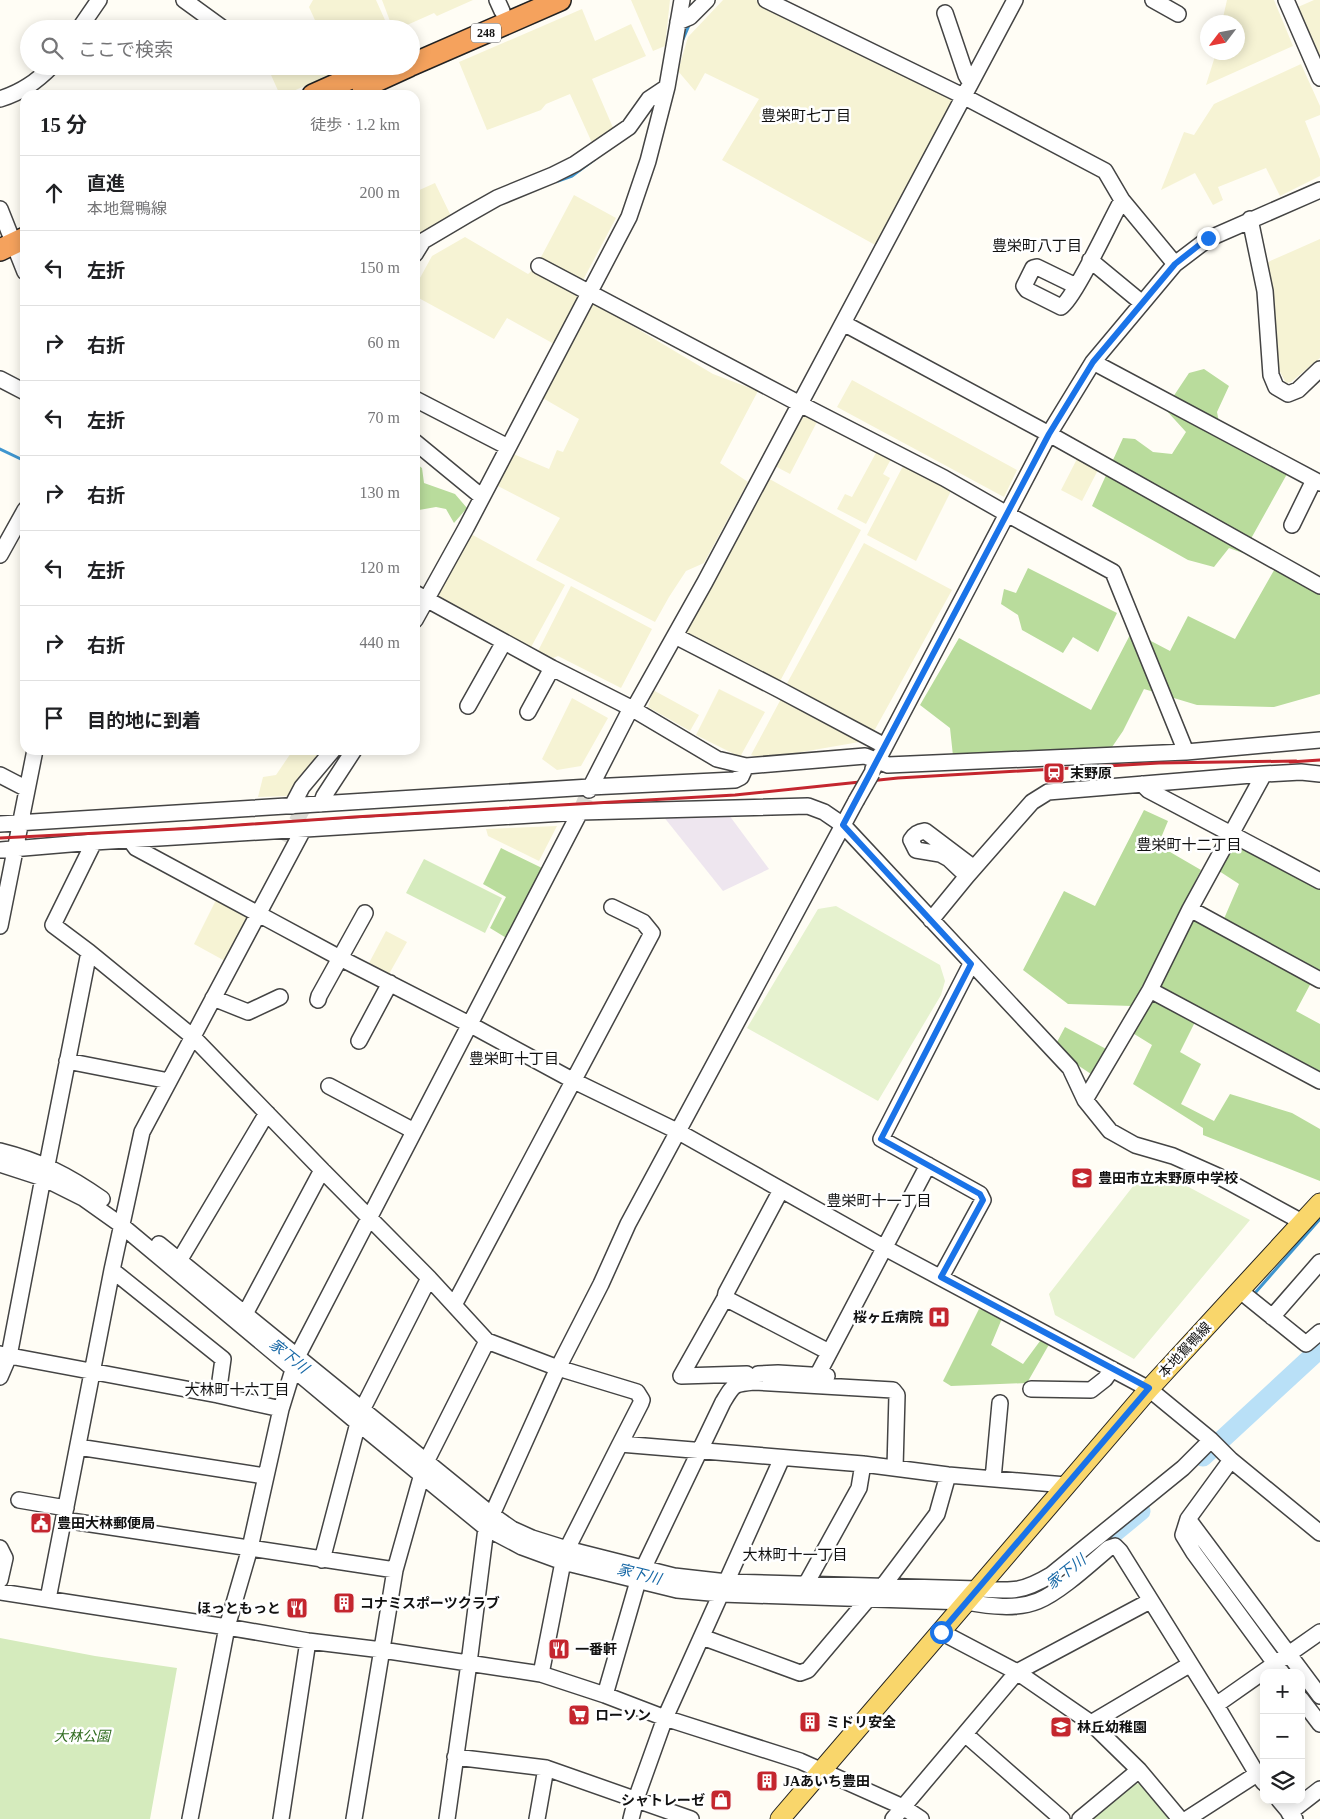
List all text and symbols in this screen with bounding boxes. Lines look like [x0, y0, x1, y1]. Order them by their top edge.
north arrow [1200, 15, 1245, 60]
search box [20, 20, 420, 75]
road number: 248 [471, 23, 501, 42]
icon: search [38, 34, 66, 62]
text: ここで検索 [78, 39, 173, 60]
district label: 豊栄町七丁目 [761, 108, 851, 124]
text: 15 分 [40, 113, 87, 137]
text: 徒歩 · 1.2 km [310, 116, 400, 133]
text: 直進 [87, 173, 125, 194]
icon: ahead [40, 179, 68, 207]
text: 200 m [360, 184, 400, 201]
text: 本地鴛鴨線 [87, 200, 167, 217]
route end [1197, 227, 1220, 250]
district label: 豊栄町八丁目 [992, 238, 1082, 254]
icon: left [40, 254, 68, 282]
text: 150 m [360, 259, 400, 276]
text: 左折 [87, 260, 125, 281]
icon: right [40, 329, 68, 357]
text: 60 m [368, 334, 400, 351]
text: 右折 [87, 335, 125, 356]
icon: left [40, 404, 68, 432]
text: 70 m [368, 409, 400, 426]
text: 左折 [87, 410, 125, 431]
icon: right [40, 479, 68, 507]
text: 130 m [360, 484, 400, 501]
text: 右折 [87, 485, 125, 506]
icon: left [40, 554, 68, 582]
text: 120 m [360, 559, 400, 576]
text: 左折 [87, 560, 125, 581]
icon: right [40, 629, 68, 657]
text: 440 m [360, 634, 400, 651]
text: 右折 [87, 635, 125, 656]
icon: arrive [40, 704, 68, 732]
text: 目的地に到着 [87, 710, 201, 731]
station icon: 末野原 [1042, 761, 1066, 785]
place label: 末野原 [1070, 766, 1112, 781]
district label: 豊栄町十二丁目 [1136, 837, 1242, 853]
district label: 豊栄町十丁目 [469, 1051, 559, 1067]
school or university icon: 豊田市立末野原中学校 [1070, 1166, 1094, 1190]
place label: 豊田市立末野原中学校 [1098, 1171, 1238, 1186]
district label: 豊栄町十一丁目 [826, 1193, 932, 1209]
hospital icon: 桜ヶ丘病院 [927, 1305, 951, 1329]
place label: 桜ヶ丘病院 [853, 1310, 923, 1325]
street label: 本地鴛鴨線 [1156, 1319, 1214, 1381]
water label: 家下川 [266, 1336, 313, 1378]
district label: 大林町十六丁目 [184, 1382, 290, 1398]
public building icon: 豊田大林郵便局 [29, 1511, 53, 1535]
place label: 豊田大林郵便局 [57, 1516, 155, 1531]
district label: 大林町十一丁目 [742, 1547, 848, 1563]
water label: 家下川 [1043, 1551, 1090, 1592]
water label: 家下川 [615, 1561, 665, 1588]
building icon: コナミスポーツクラブ [332, 1591, 356, 1615]
place label: コナミスポーツクラブ [360, 1595, 500, 1611]
restaurant icon: ほっともっと [285, 1596, 309, 1620]
place label: ほっともっと [197, 1601, 281, 1616]
route start [930, 1621, 953, 1644]
restaurant icon: 一番軒 [547, 1637, 571, 1661]
place label: 一番軒 [575, 1642, 617, 1657]
map controls [1260, 1669, 1305, 1804]
button: + [1260, 1669, 1305, 1714]
supermarket icon: ローソン [567, 1703, 591, 1727]
place label: ローソン [595, 1708, 651, 1723]
building icon: ミドリ安全 [798, 1710, 822, 1734]
button: − [1260, 1714, 1305, 1759]
place label: ミドリ安全 [826, 1715, 896, 1730]
school or university icon: 林丘幼稚園 [1049, 1715, 1073, 1739]
place label: 林丘幼稚園 [1077, 1719, 1147, 1735]
park label: 大林公園 [54, 1729, 112, 1744]
button: layers [1260, 1759, 1305, 1804]
building icon: JAあいち豊田 [755, 1769, 779, 1793]
place label: JAあいち豊田 [783, 1774, 870, 1789]
shop icon: シャトレーゼ [709, 1788, 733, 1812]
place label: シャトレーゼ [621, 1792, 705, 1808]

